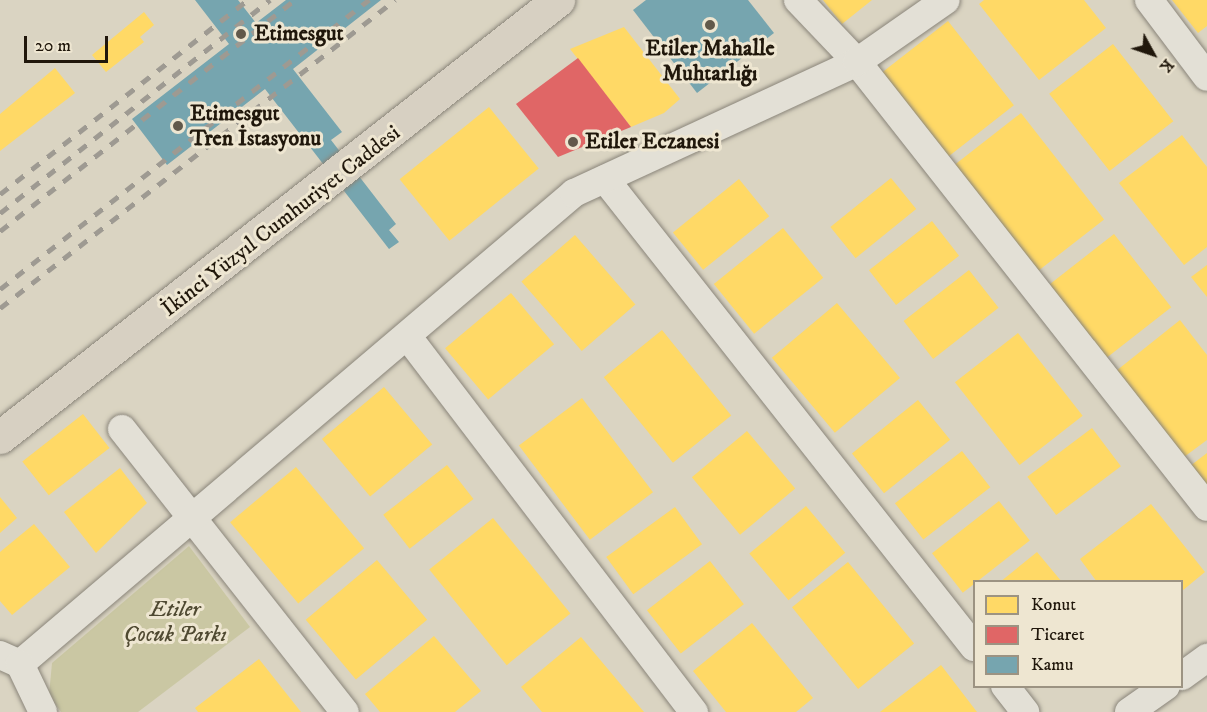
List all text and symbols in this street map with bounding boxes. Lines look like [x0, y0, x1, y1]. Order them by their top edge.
marker: Etiler Mahalle Muhtarlığı [703, 18, 717, 32]
place label: Etimesgut [254, 21, 344, 47]
scale bar [27, 24, 111, 62]
north arrow [1123, 24, 1183, 84]
marker: Etimesgut [232, 25, 250, 43]
text: 20 m [35, 35, 71, 57]
place label: Etiler Mahalle Muhtarlığı [645, 35, 775, 86]
text: K [1156, 55, 1178, 76]
place label: Etimesgut Tren İstasyonu [190, 100, 321, 152]
marker: Etimesgut Tren İstasyonu [171, 119, 185, 133]
street label: İkinci Yüzyıl Cumhuriyet Caddesi [157, 120, 405, 322]
place label: Etiler Eczanesi [585, 129, 719, 155]
marker: Etiler Eczanesi [566, 135, 580, 149]
legend [973, 580, 1183, 688]
text: Konut [1031, 594, 1076, 616]
park label: Etiler Çocuk Parkı [124, 596, 226, 648]
text: Ticaret [1031, 624, 1085, 646]
text: Kamu [1031, 654, 1073, 676]

